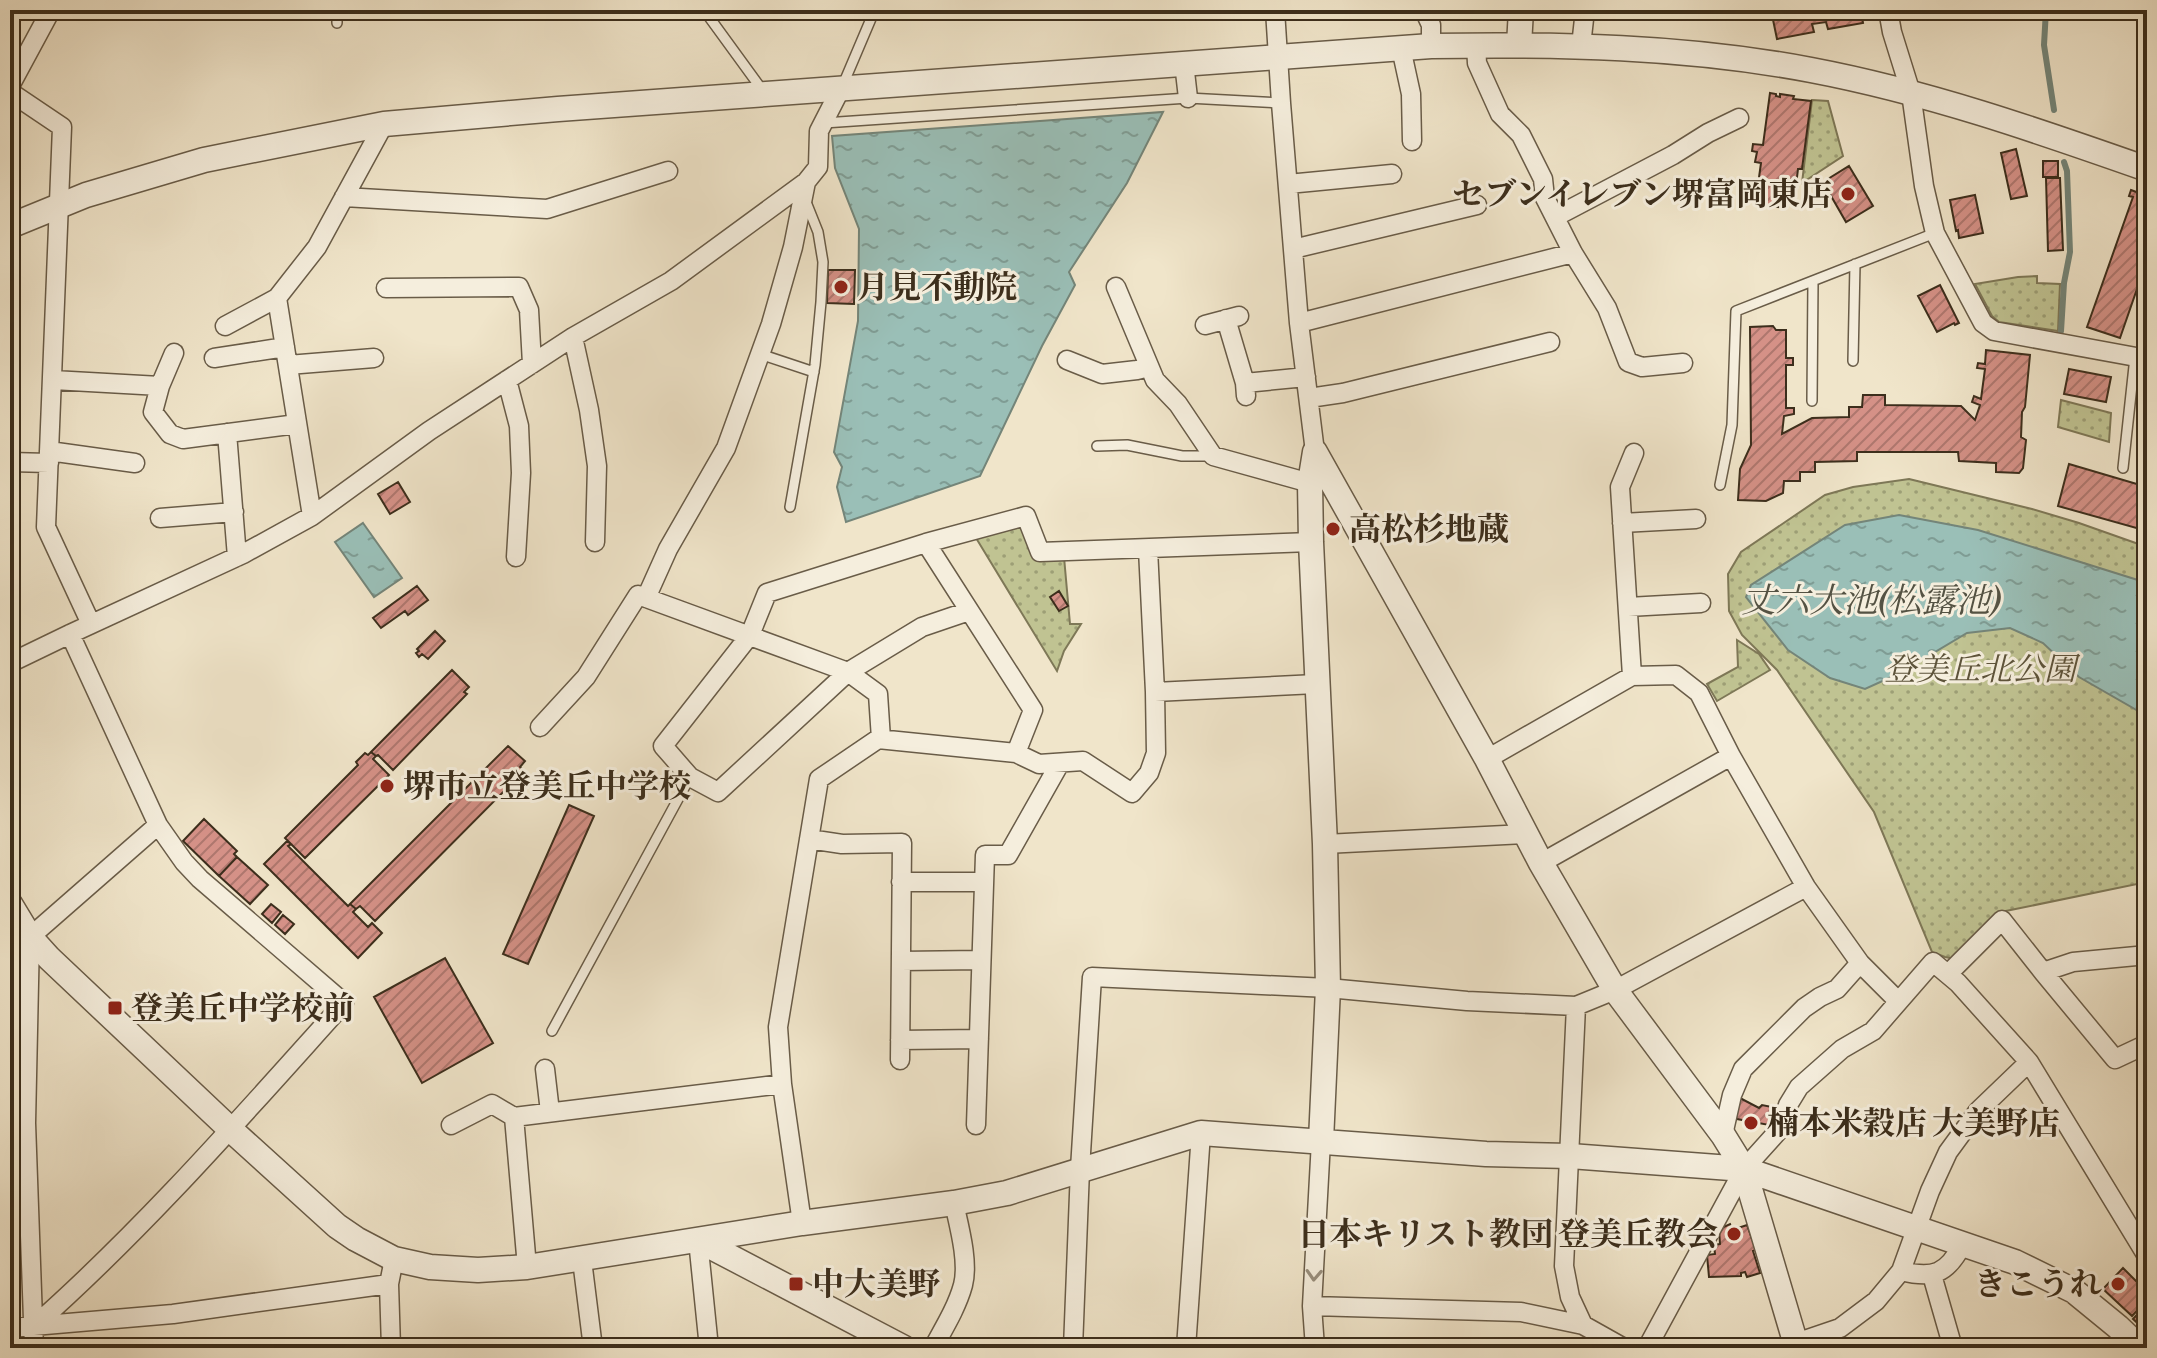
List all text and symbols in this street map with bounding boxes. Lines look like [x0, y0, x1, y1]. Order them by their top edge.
place label: セブンイレブン堺富岡東店 [1452, 175, 1832, 215]
marker: セブンイレブン堺富岡東店 [1839, 185, 1857, 203]
place label: 月見不動院 [857, 268, 1017, 308]
marker: 月見不動院 [832, 278, 850, 296]
place label: 高松杉地蔵 [1349, 510, 1509, 550]
marker: 高松杉地蔵 [1324, 520, 1342, 538]
water label: 丈六大池(松露池) [1741, 581, 2001, 623]
park label: 登美丘北公園 [1884, 650, 2081, 690]
place label: 堺市立登美丘中学校 [403, 767, 691, 807]
marker: 堺市立登美丘中学校 [378, 777, 396, 795]
place label: 登美丘中学校前 [131, 989, 355, 1029]
marker: 登美丘中学校前 [106, 999, 124, 1017]
place label: 楠本米穀店 大美野店 [1767, 1104, 2060, 1144]
marker: 楠本米穀店 大美野店 [1742, 1114, 1760, 1132]
place label: 日本キリスト教団 登美丘教会 [1298, 1215, 1718, 1255]
marker: 日本キリスト教団 登美丘教会 [1725, 1225, 1743, 1243]
place label: 中大美野 [812, 1265, 940, 1305]
place label: きこうれ [1974, 1265, 2102, 1305]
one-way arrow [1306, 1269, 1323, 1282]
marker: 中大美野 [787, 1275, 805, 1293]
marker: きこうれ [2109, 1275, 2127, 1293]

